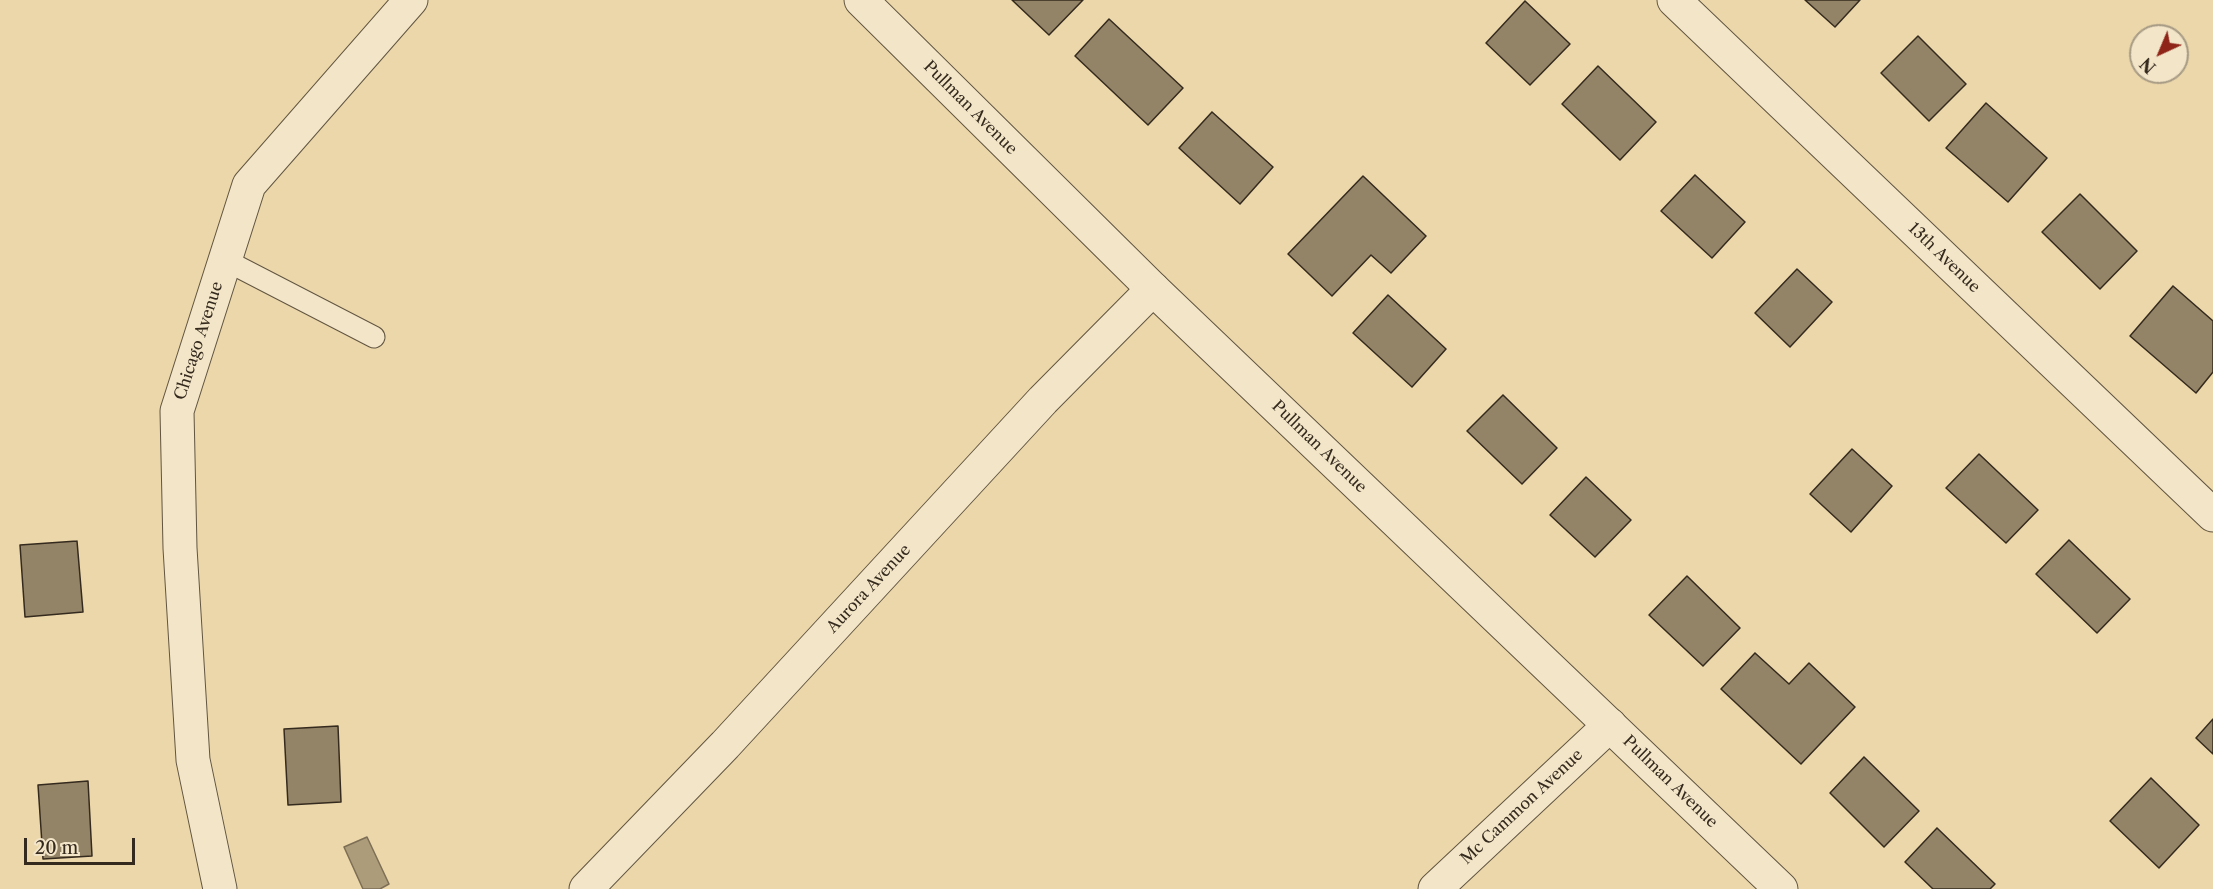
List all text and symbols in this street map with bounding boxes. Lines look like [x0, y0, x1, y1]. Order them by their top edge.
north arrow [2129, 24, 2189, 84]
text: N [2136, 53, 2160, 78]
street label: Pullman Avenue [919, 57, 1021, 159]
street label: 13th Avenue [1904, 219, 1984, 297]
street label: Chicago Avenue [171, 279, 227, 403]
street label: Pullman Avenue [1268, 397, 1370, 497]
street label: Aurora Avenue [823, 541, 915, 637]
street label: Pullman Avenue [1619, 732, 1721, 832]
street label: Mc Cammon Avenue [1457, 745, 1587, 869]
scale bar [27, 826, 138, 864]
text: 20 m [35, 837, 78, 859]

